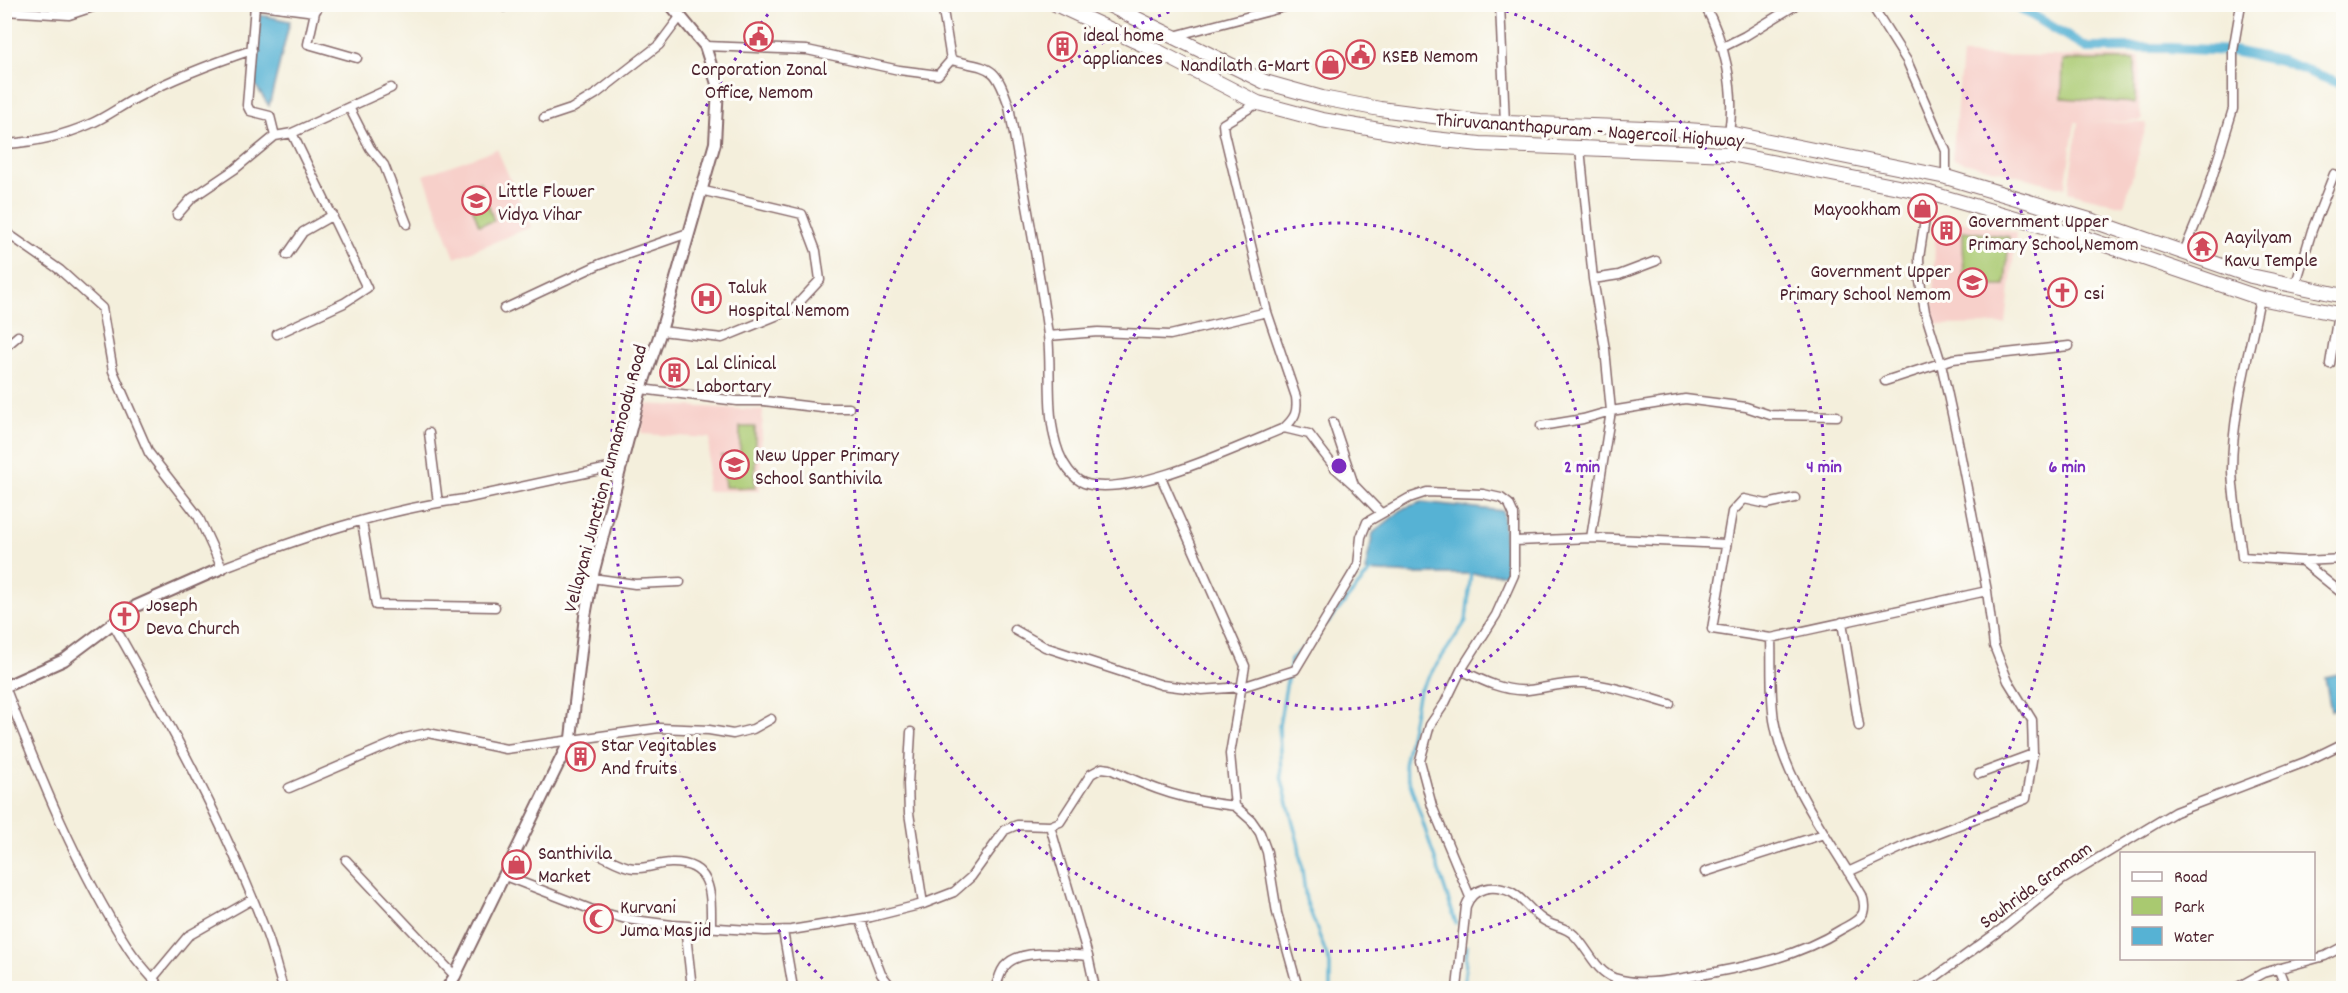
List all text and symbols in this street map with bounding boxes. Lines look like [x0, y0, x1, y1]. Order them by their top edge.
public building icon: Corporation Zonal Office, Nemom [743, 21, 775, 53]
place label: ideal home appliances [1083, 23, 1164, 74]
building icon: ideal home appliances [1046, 30, 1078, 62]
public building icon: KSEB Nemom [1345, 39, 1377, 71]
place label: KSEB Nemom [1382, 44, 1478, 72]
shop icon: Nandilath G-Mart [1315, 48, 1347, 80]
place label: Nandilath G-Mart [1180, 53, 1310, 81]
place label: Corporation Zonal Office, Nemom [691, 57, 827, 108]
street label: Thiruvananthapuram - Nagercoil Highway [1435, 107, 1746, 157]
place label: Little Flower Vidya Vihar [498, 179, 595, 230]
school or university icon: Little Flower Vidya Vihar [461, 185, 493, 217]
shop icon: Mayookham [1906, 192, 1938, 224]
place label: Mayookham [1814, 197, 1901, 225]
place label: Government Upper Primary School,Nemom [1968, 209, 2139, 260]
building icon: Government Upper Primary School,Nemom [1931, 215, 1963, 247]
place label: Aayilyam Kavu Temple [2224, 225, 2318, 276]
temple icon: Aayilyam Kavu Temple [2187, 231, 2219, 263]
place label: Government Upper Primary School Nemom [1779, 259, 1952, 310]
school or university icon: Government Upper Primary School Nemom [1956, 266, 1988, 298]
place label: Taluk Hospital Nemom [728, 275, 850, 326]
church icon: csi [2047, 276, 2079, 308]
place label: csi [2084, 281, 2104, 309]
hospital icon: Taluk Hospital Nemom [691, 282, 723, 314]
street label: Vellayani Junction Punnamoodu Road [558, 342, 656, 616]
place label: Lal Clinical Labortary [696, 351, 777, 402]
building icon: Lal Clinical Labortary [659, 357, 691, 389]
place label: New Upper Primary School Santhivila [755, 443, 900, 494]
school or university icon: New Upper Primary School Santhivila [718, 449, 750, 481]
centre of rings [1329, 456, 1349, 476]
text: 2 min [1564, 456, 1600, 481]
text: 4 min [1806, 456, 1842, 481]
text: 6 min [2049, 456, 2085, 481]
place label: Joseph Deva Church [146, 593, 240, 644]
church icon: Joseph Deva Church [109, 600, 141, 632]
place label: Star Vegitables And fruits [601, 733, 717, 784]
building icon: Star Vegitables And fruits [564, 740, 596, 772]
street label: Souhrida Gramam [1974, 836, 2099, 937]
place label: Santhivila Market [538, 841, 612, 892]
shop icon: Santhivila Market [501, 848, 533, 880]
legend [2120, 852, 2315, 960]
text: Road [2174, 866, 2208, 891]
place label: Kurvani Juma Masjid [620, 895, 711, 946]
text: Park [2174, 896, 2205, 921]
mosque icon: Kurvani Juma Masjid [583, 902, 615, 934]
text: Water [2174, 926, 2214, 951]

